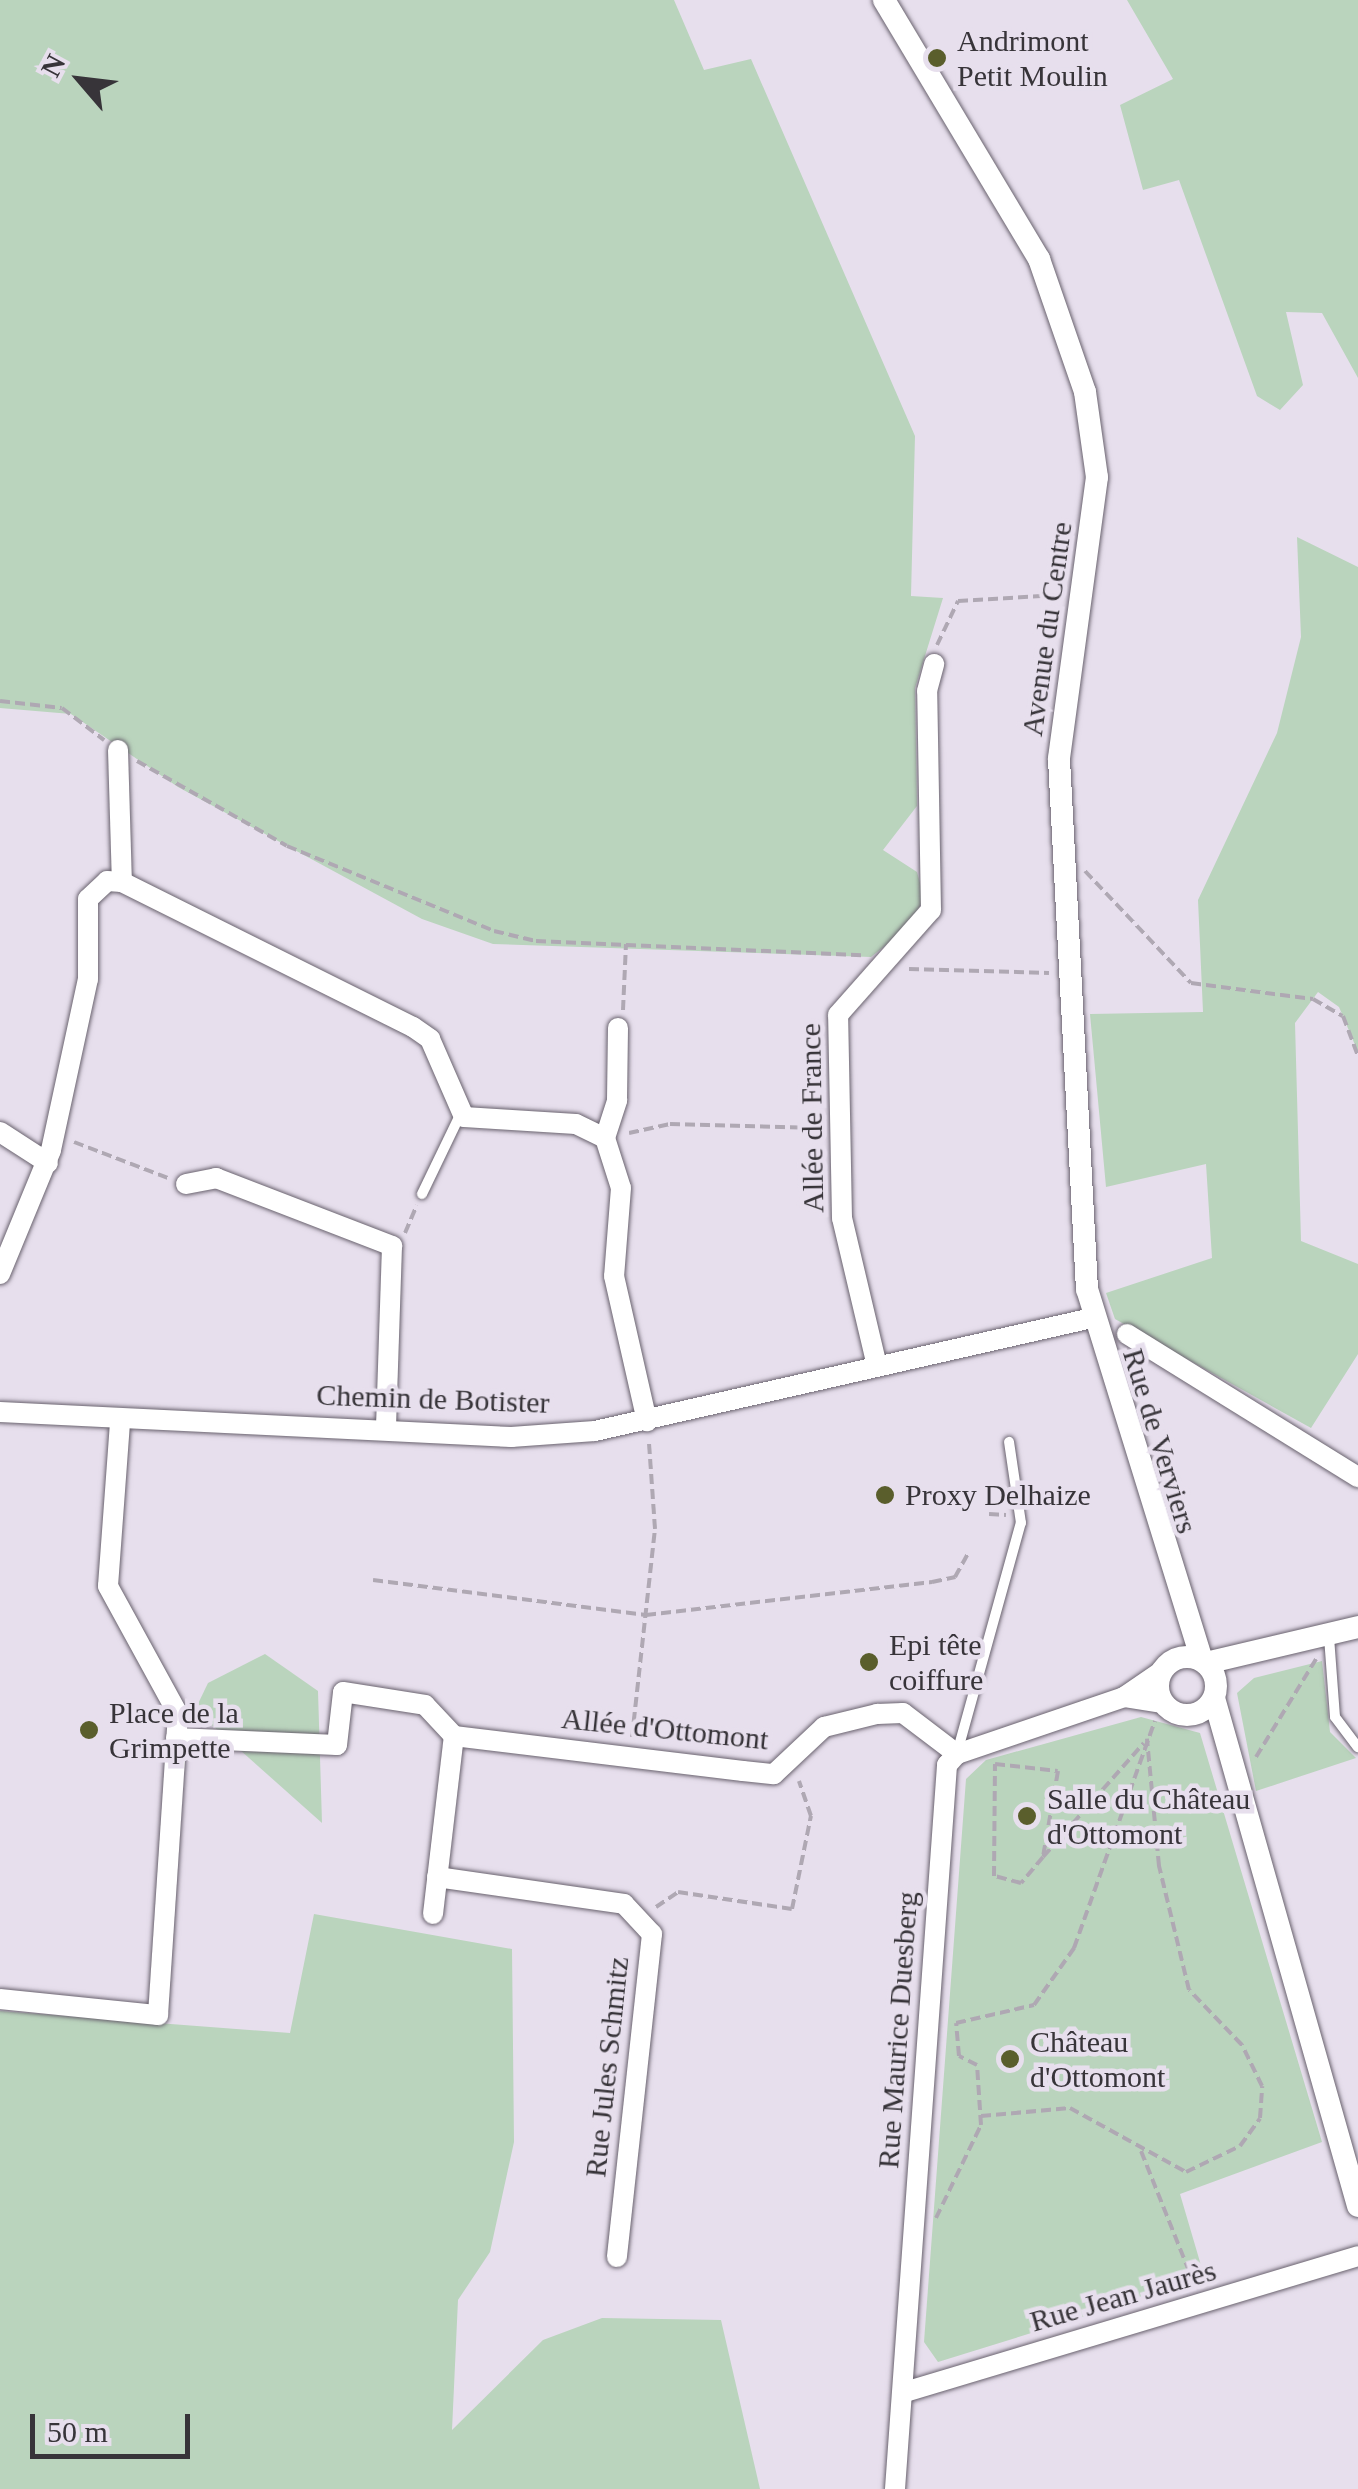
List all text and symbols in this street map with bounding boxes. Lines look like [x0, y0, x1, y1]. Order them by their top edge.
place label: Andrimont Petit Moulin [957, 23, 1108, 94]
north arrow [30, 30, 130, 130]
marker: Andrimont Petit Moulin [926, 47, 948, 69]
text: N [35, 49, 72, 82]
street label: Avenue du Centre [1014, 520, 1080, 738]
street label: Allée de France [792, 1023, 832, 1213]
street label: Rue de Verviers [1115, 1344, 1205, 1538]
street label: Chemin de Botister [316, 1377, 550, 1421]
place label: Proxy Delhaize [905, 1477, 1091, 1513]
marker: Proxy Delhaize [874, 1484, 896, 1506]
place label: Epi tête coiffure [889, 1627, 983, 1698]
marker: Epi tête coiffure [858, 1651, 880, 1673]
place label: Place de la Grimpette [109, 1695, 239, 1766]
street label: Allée d'Ottomont [560, 1700, 770, 1758]
marker: Place de la Grimpette [78, 1719, 100, 1741]
place label: Salle du Château d'Ottomont [1047, 1781, 1250, 1852]
marker: Salle du Château d'Ottomont [1016, 1805, 1038, 1827]
street label: Rue Maurice Duesberg [870, 1890, 926, 2170]
street label: Rue Jules Schmitz [578, 1955, 636, 2179]
place label: Château d'Ottomont [1030, 2024, 1165, 2094]
marker: Château d'Ottomont [999, 2048, 1021, 2070]
street label: Rue Jean Jaurès [1026, 2252, 1220, 2340]
scale bar [35, 2394, 195, 2456]
text: 50 m [47, 2415, 108, 2448]

